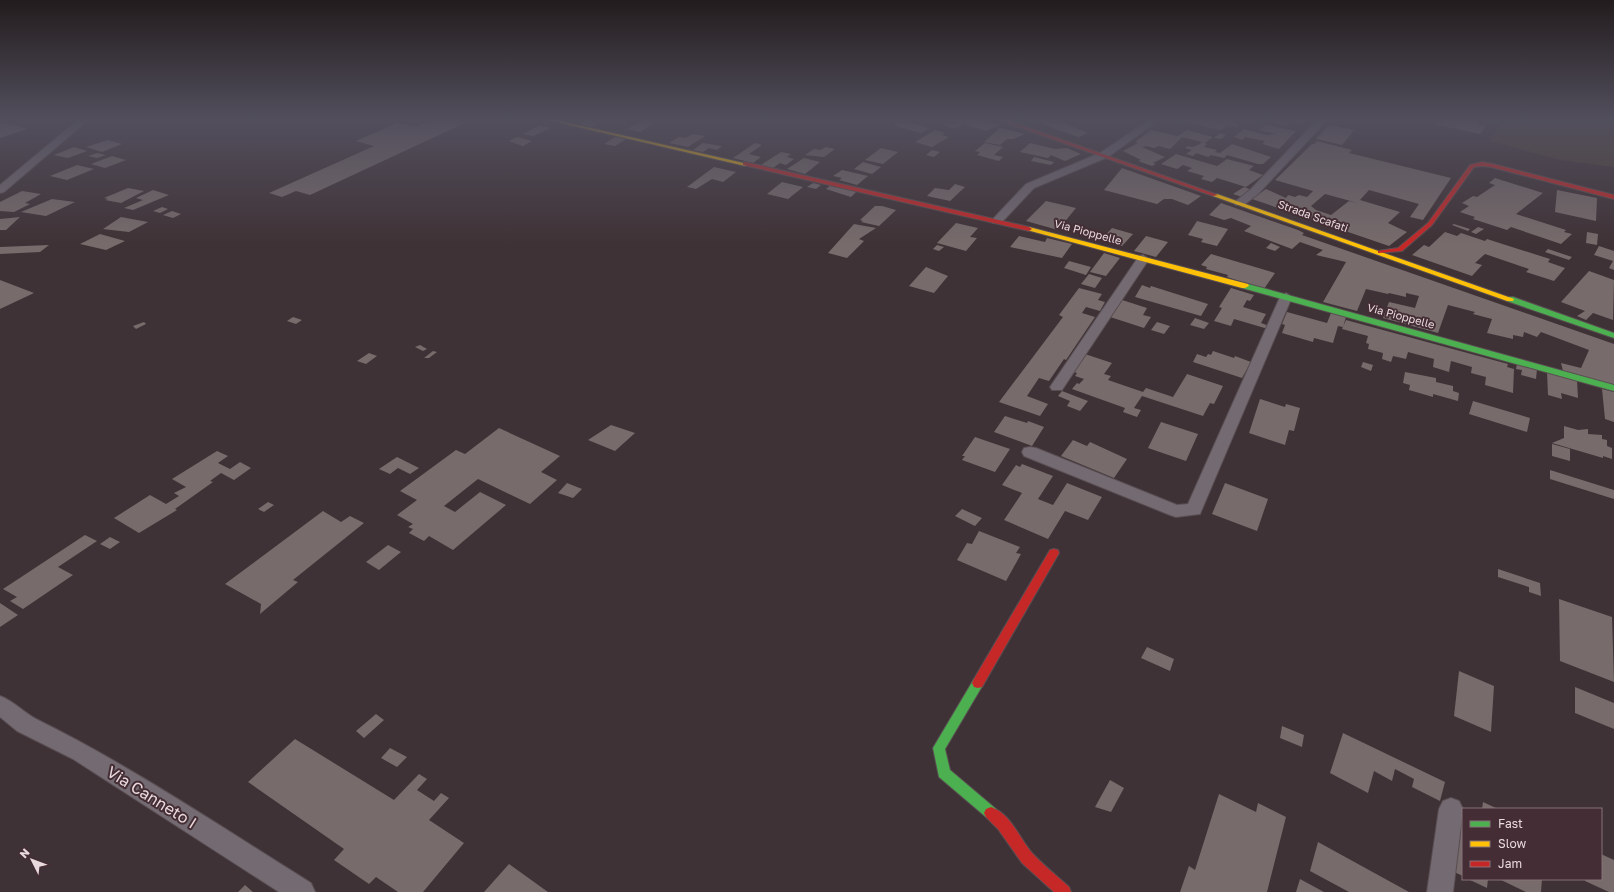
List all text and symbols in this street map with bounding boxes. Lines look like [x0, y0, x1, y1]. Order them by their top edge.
street label: Strada Scafati [1276, 197, 1350, 234]
street label: Via Pioppelle [1053, 216, 1123, 247]
street label: Via Pioppelle [1366, 300, 1436, 331]
street label: Via Canneto I [103, 762, 201, 832]
legend [1462, 808, 1602, 880]
text: Fast [1498, 816, 1523, 831]
text: Slow [1498, 836, 1526, 851]
north arrow [12, 840, 52, 880]
text: N [17, 846, 32, 860]
text: Jam [1498, 856, 1522, 871]

